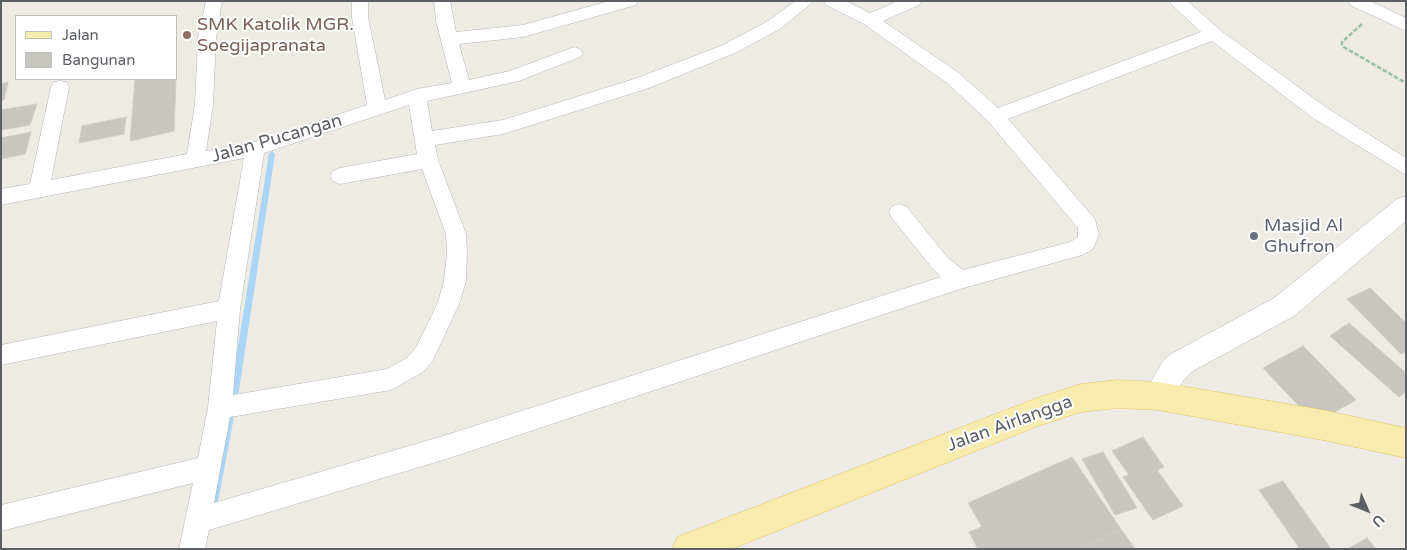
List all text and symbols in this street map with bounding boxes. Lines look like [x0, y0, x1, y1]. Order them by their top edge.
place label: SMK Katolik MGR. Soegijapranata [197, 14, 354, 56]
legend [15, 15, 178, 80]
text: Jalan [62, 26, 99, 44]
marker: SMK Katolik MGR. Soegijapranata [181, 29, 193, 41]
text: Bangunan [62, 51, 135, 69]
street label: Jalan Pucangan [209, 110, 345, 168]
place label: Masjid Al Ghufron [1264, 215, 1343, 258]
marker: Masjid Al Ghufron [1248, 230, 1260, 242]
street label: Jalan Airlangga [944, 391, 1076, 457]
north arrow [1342, 485, 1392, 535]
text: U [1368, 511, 1388, 530]

